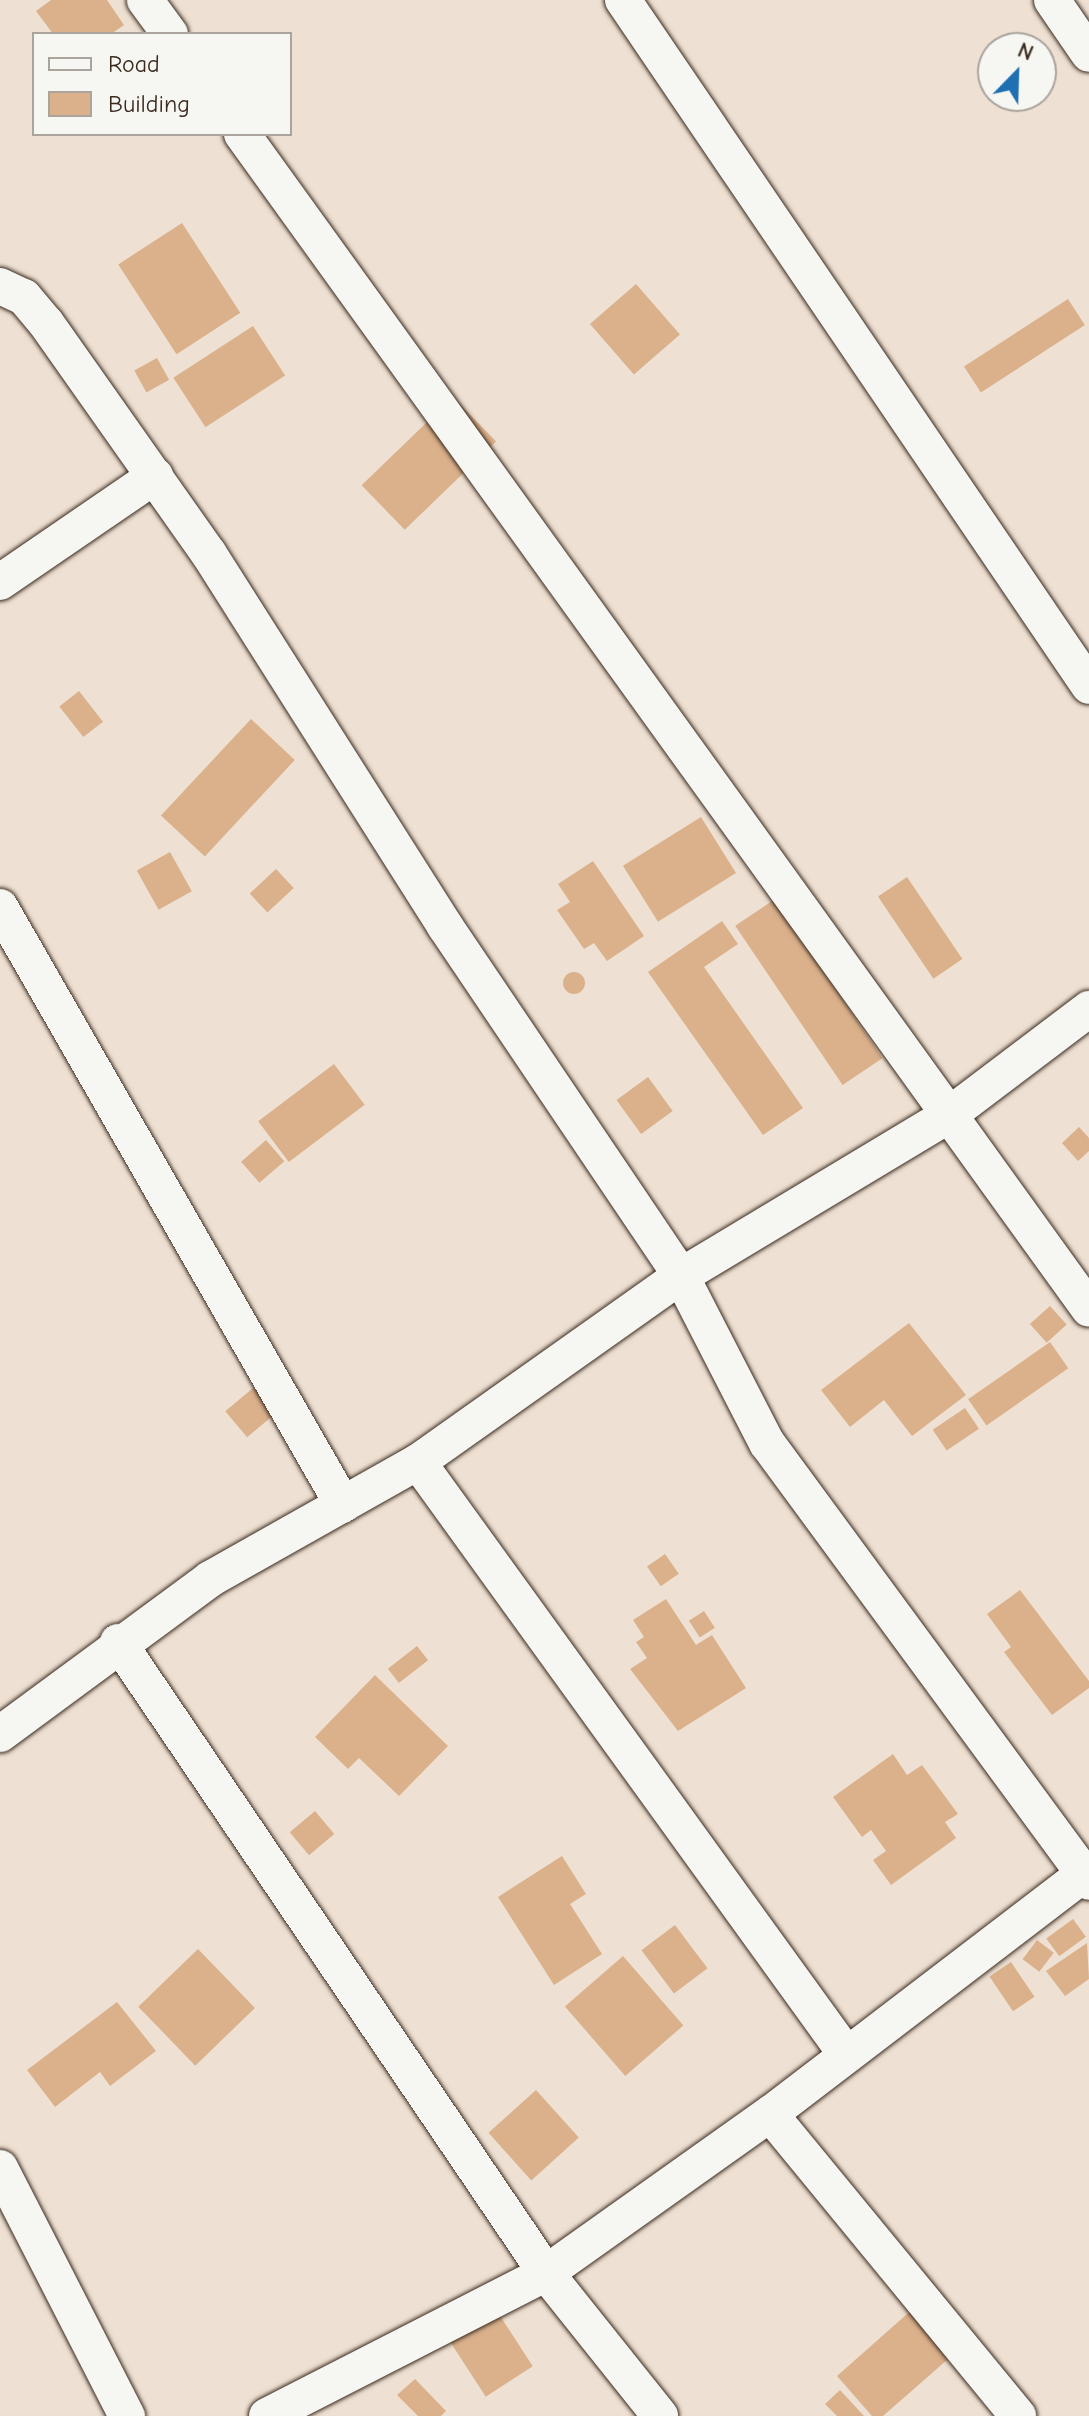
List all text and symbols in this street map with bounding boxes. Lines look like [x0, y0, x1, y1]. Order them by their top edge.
legend [32, 32, 292, 136]
north arrow [977, 32, 1057, 112]
text: N [1014, 37, 1037, 67]
text: Road [108, 50, 160, 78]
text: Building [108, 90, 190, 118]

